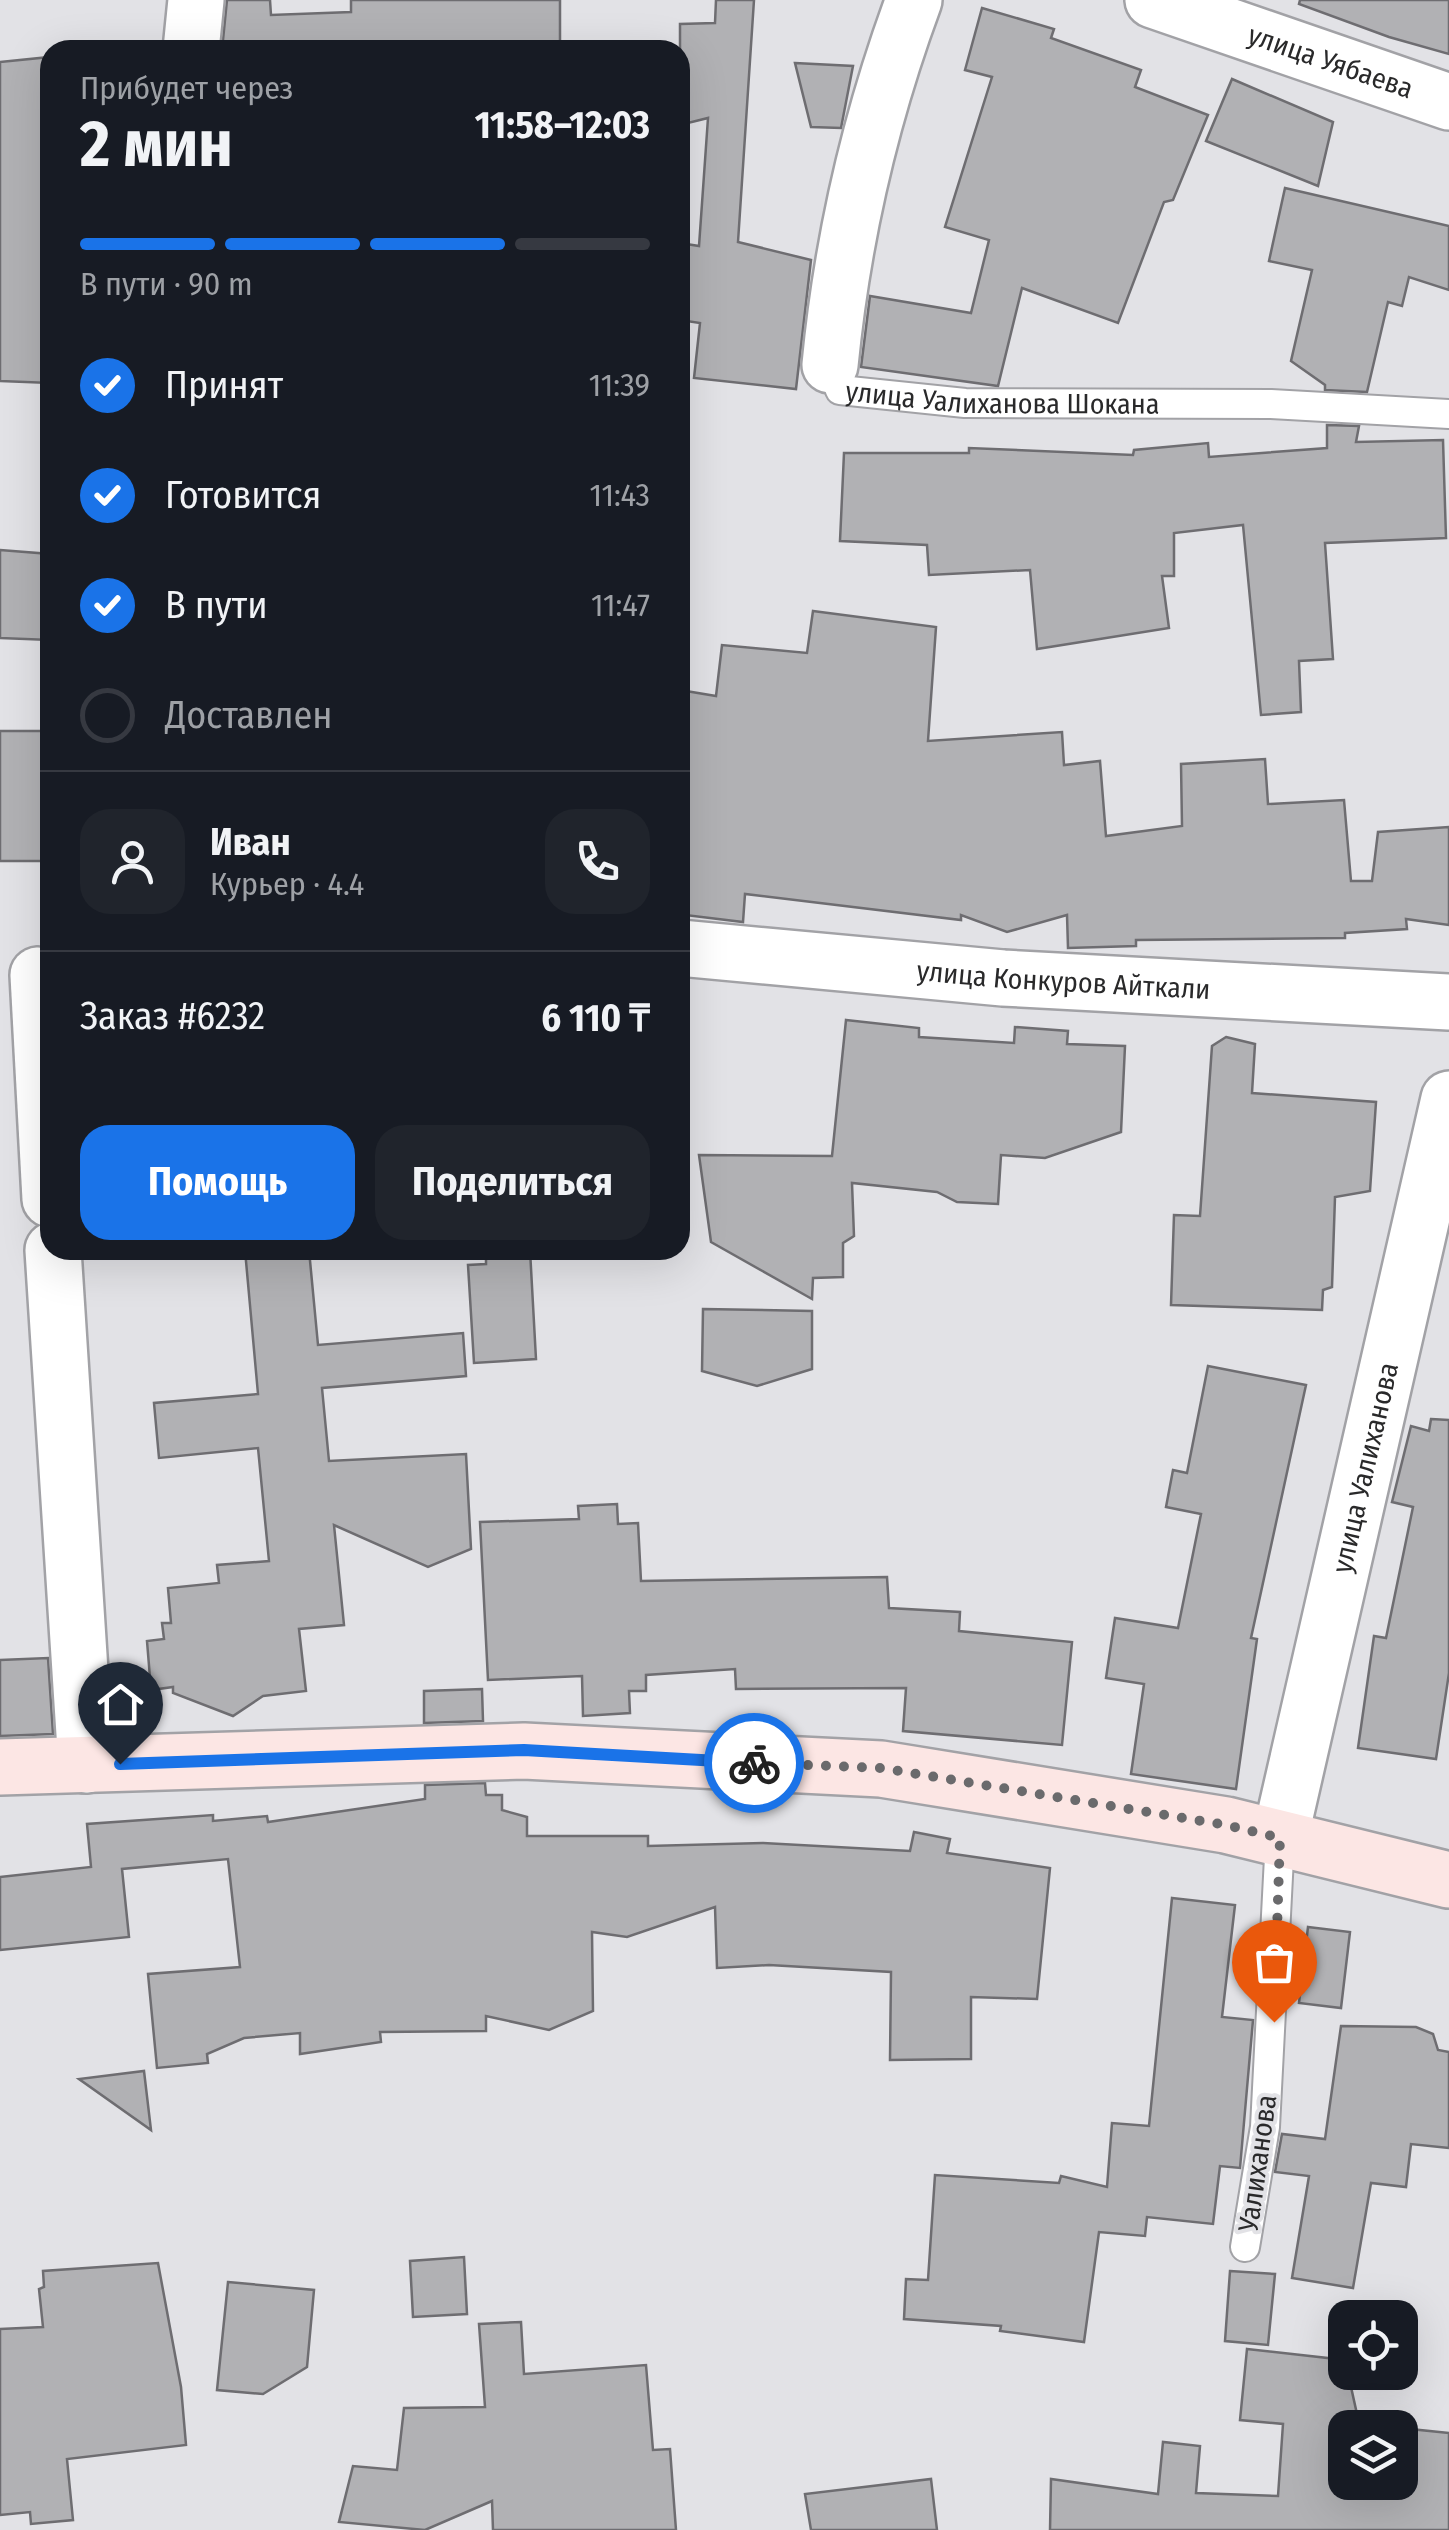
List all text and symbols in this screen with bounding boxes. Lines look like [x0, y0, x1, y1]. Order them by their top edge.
street label: улица Уябаева [1244, 18, 1417, 105]
text: Прибудет через [80, 69, 293, 107]
text: 11:58–12:03 [475, 102, 650, 148]
text: 2 мин [80, 105, 233, 183]
text: В пути · 90 m [80, 265, 253, 303]
icon: check [80, 358, 135, 413]
text: Принят [165, 362, 283, 408]
text: 11:39 [589, 366, 650, 404]
street label: улица Уалиханова Шокана [844, 375, 1160, 421]
icon: check [80, 468, 135, 523]
text: Готовится [165, 472, 321, 518]
text: 11:43 [589, 476, 650, 514]
icon: check [80, 578, 135, 633]
text: В пути [165, 582, 268, 628]
text: 11:47 [591, 586, 650, 624]
text: Доставлен [165, 692, 332, 738]
button: person [80, 809, 185, 914]
button: phone [545, 809, 650, 914]
text: Иван [210, 819, 291, 865]
text: Курьер · 4.4 [210, 865, 364, 903]
street label: улица Конкуров Айткали [915, 954, 1211, 1006]
text: Заказ #6232 [80, 993, 265, 1039]
text: 6 110 ₸ [541, 995, 650, 1041]
button: Помощь [80, 1125, 355, 1240]
button: Поделиться [375, 1125, 650, 1240]
street label: улица Уалиханова [1325, 1359, 1405, 1576]
pin [78, 1662, 163, 1765]
icon: home [93, 1677, 148, 1732]
courier [704, 1713, 804, 1813]
icon: bike [727, 1736, 782, 1791]
pin [1232, 1920, 1317, 2023]
icon: bag [1247, 1935, 1302, 1990]
street label: Уалиханова [1231, 2093, 1283, 2235]
map controls [1328, 2300, 1418, 2500]
button: locate [1328, 2300, 1418, 2390]
button: layers [1328, 2410, 1418, 2500]

